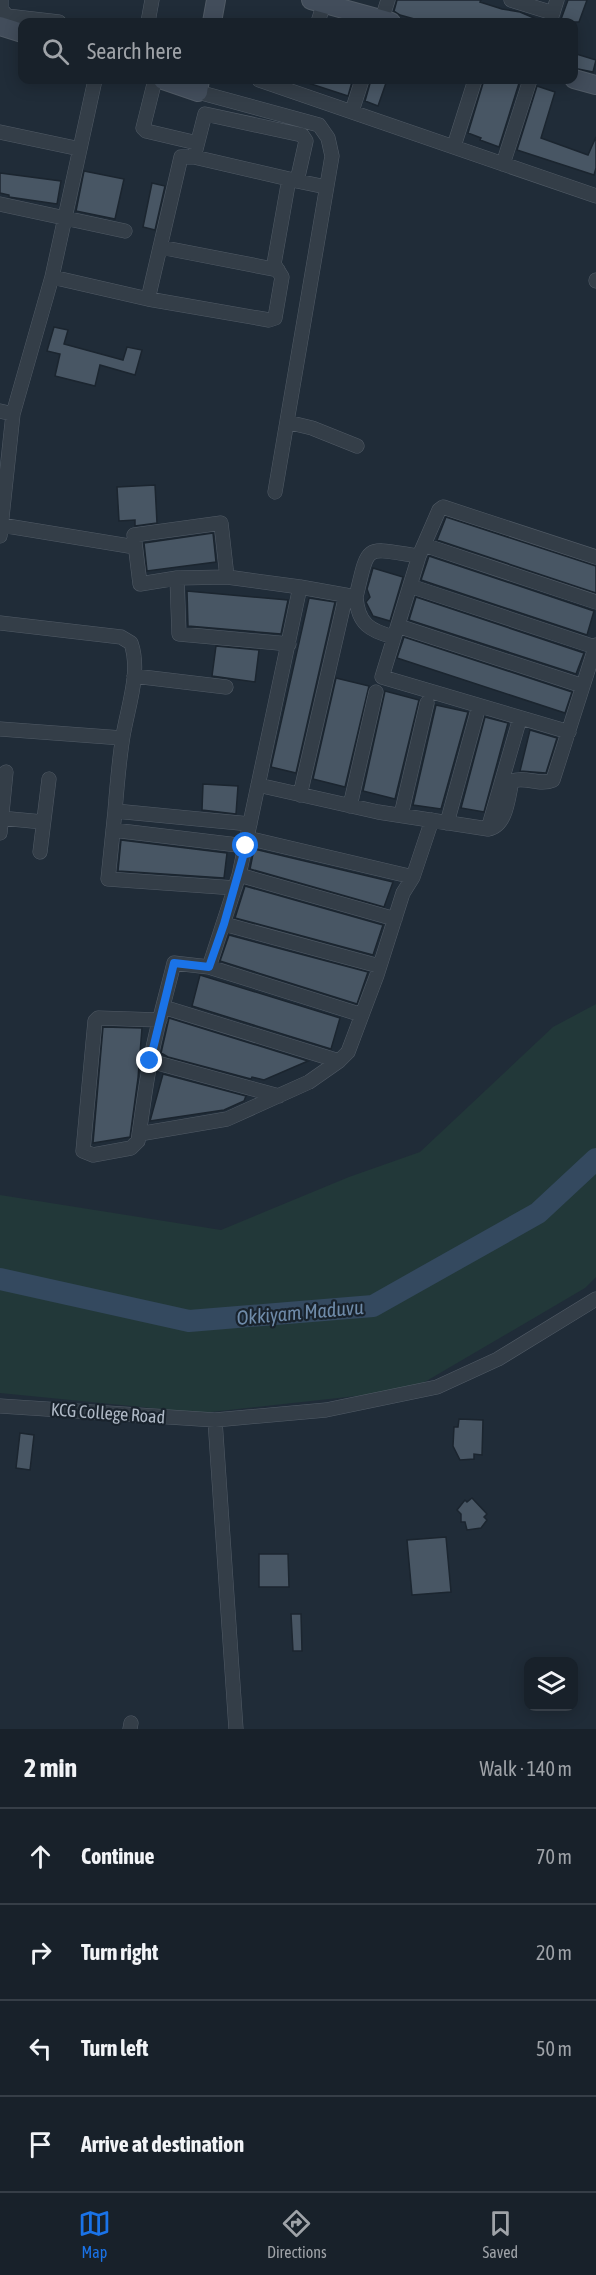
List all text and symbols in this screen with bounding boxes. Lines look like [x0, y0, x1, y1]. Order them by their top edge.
search box [18, 18, 578, 84]
icon: search [39, 35, 72, 68]
text: Search here [87, 38, 182, 64]
route start [232, 832, 258, 858]
route end [136, 1047, 162, 1073]
water label: Okkiyam Maduvu [235, 1295, 365, 1329]
street label: KCG College Road [50, 1399, 166, 1427]
map controls [524, 1657, 578, 1711]
button: layers [524, 1657, 578, 1711]
text: 2 min [24, 1753, 77, 1783]
text: Walk · 140 m [480, 1757, 572, 1780]
icon: ahead [24, 1840, 57, 1873]
text: Continue [81, 1843, 155, 1869]
text: 70 m [536, 1845, 572, 1868]
icon: right [24, 1936, 57, 1969]
text: Turn right [81, 1939, 158, 1965]
text: 20 m [536, 1941, 572, 1964]
icon: left [24, 2032, 57, 2065]
text: Turn left [81, 2035, 148, 2061]
text: 50 m [536, 2037, 572, 2060]
icon: arrive [24, 2128, 57, 2161]
text: Arrive at destination [81, 2131, 244, 2157]
tab: Map [78, 2207, 111, 2261]
tab: Directions [267, 2207, 327, 2261]
tab: Saved [483, 2207, 518, 2261]

